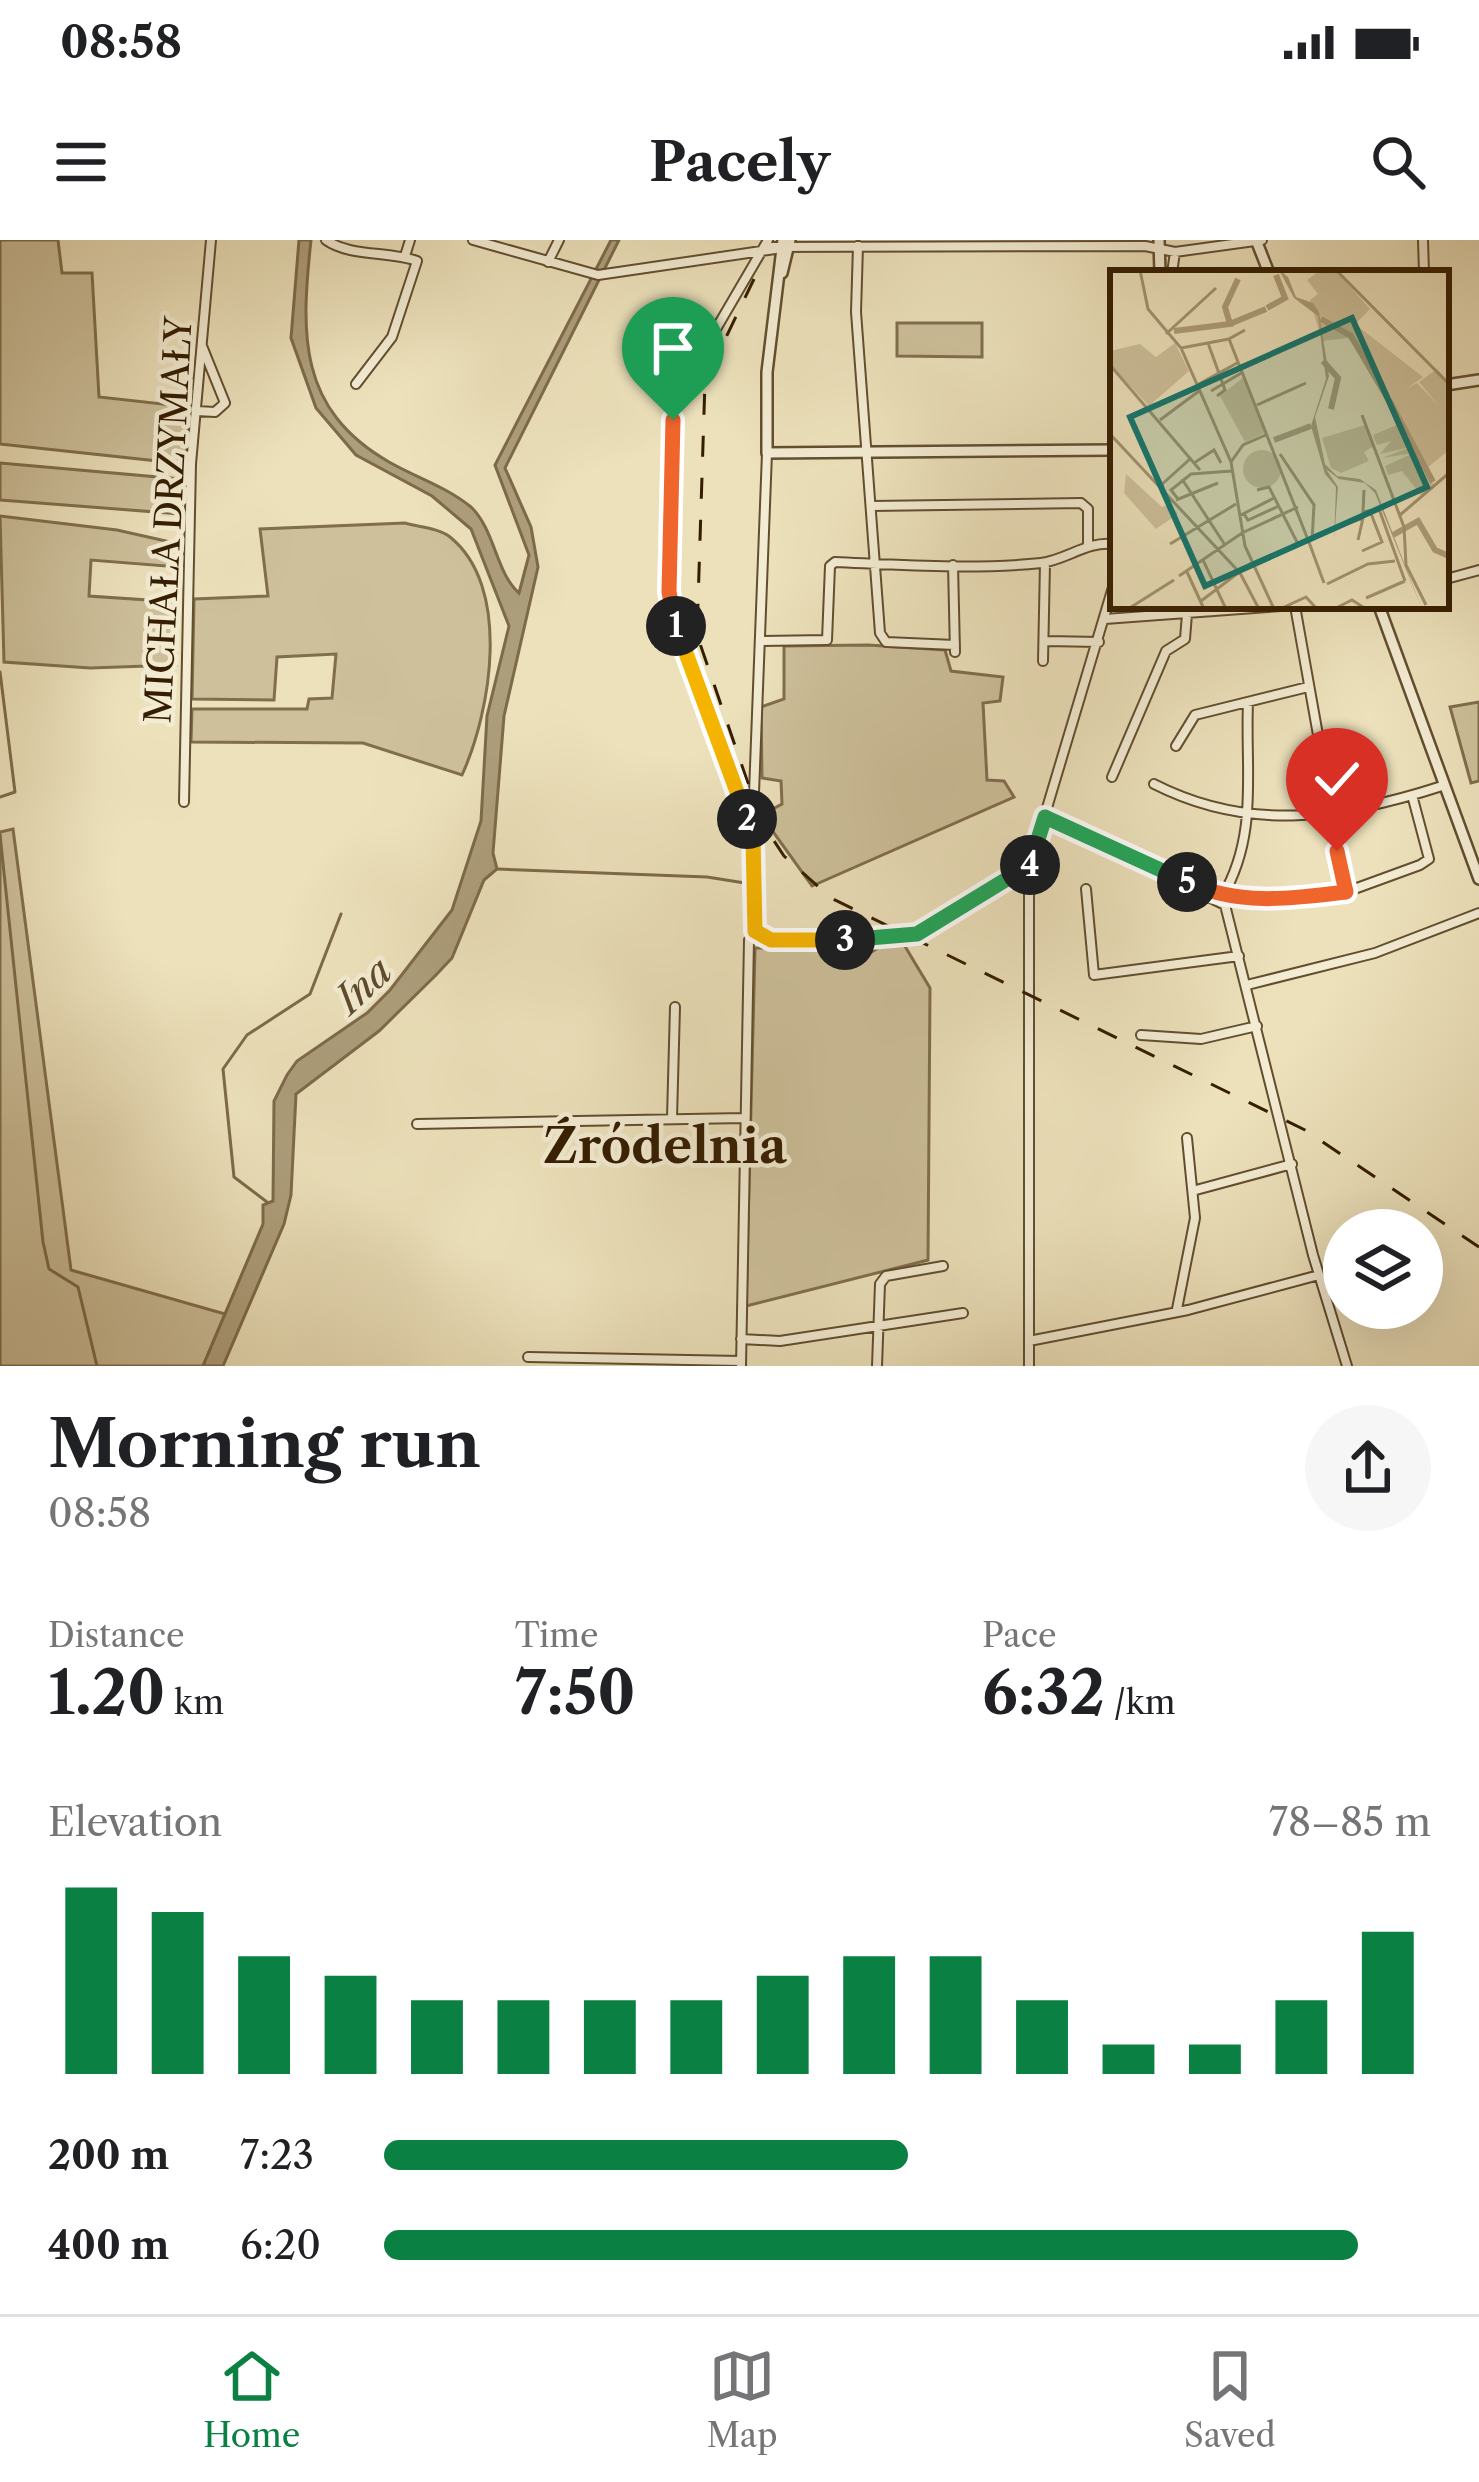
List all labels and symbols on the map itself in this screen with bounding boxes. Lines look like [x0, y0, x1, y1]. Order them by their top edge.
inset map [1110, 270, 1449, 609]
pin [622, 297, 724, 420]
street label: MICHAŁA DRZYMAŁY [135, 314, 201, 725]
pin: 1 [646, 596, 706, 656]
pin [1286, 728, 1388, 851]
pin: 2 [717, 789, 777, 849]
pin: 4 [1000, 835, 1060, 895]
pin: 5 [1157, 852, 1217, 912]
pin: 3 [815, 910, 875, 970]
water label: Ina [322, 947, 401, 1025]
district label: Źródelnia [543, 1116, 788, 1175]

